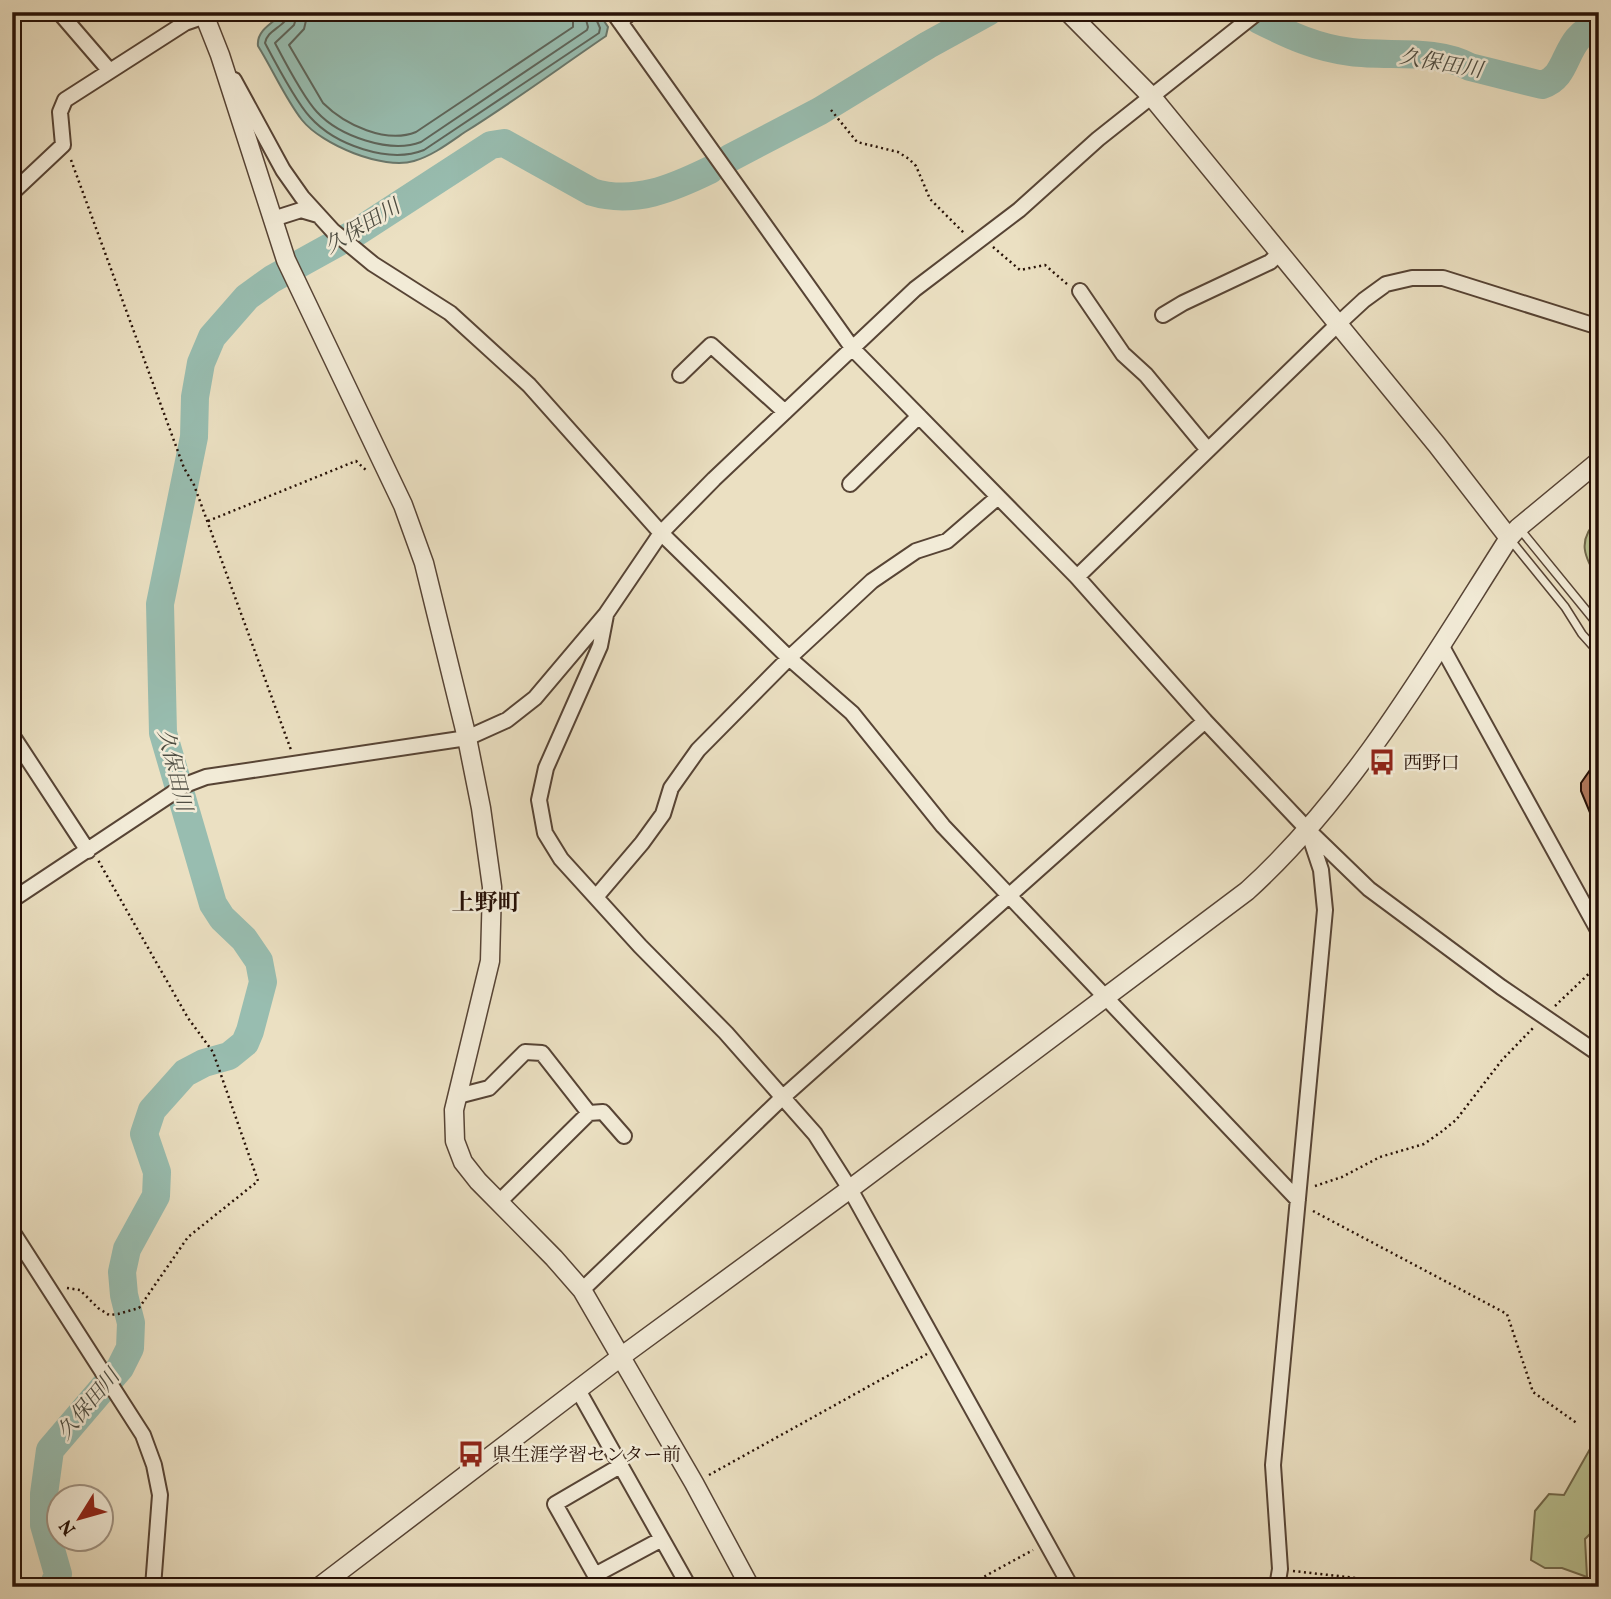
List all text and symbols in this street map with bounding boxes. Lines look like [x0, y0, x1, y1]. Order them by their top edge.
water label: 久保田川 [1397, 43, 1487, 86]
water label: 久保田川 [319, 192, 408, 261]
water label: 久保田川 [149, 726, 198, 817]
bus stop icon: 西野口 [1367, 747, 1397, 777]
place label: 西野口 [1403, 751, 1460, 777]
district label: 上野町 [452, 888, 521, 920]
water label: 久保田川 [51, 1362, 129, 1446]
bus stop icon: 県生涯学習センター前 [456, 1439, 486, 1469]
place label: 県生涯学習センター前 [492, 1443, 681, 1469]
north arrow [46, 1484, 116, 1554]
text: N [53, 1514, 83, 1540]

